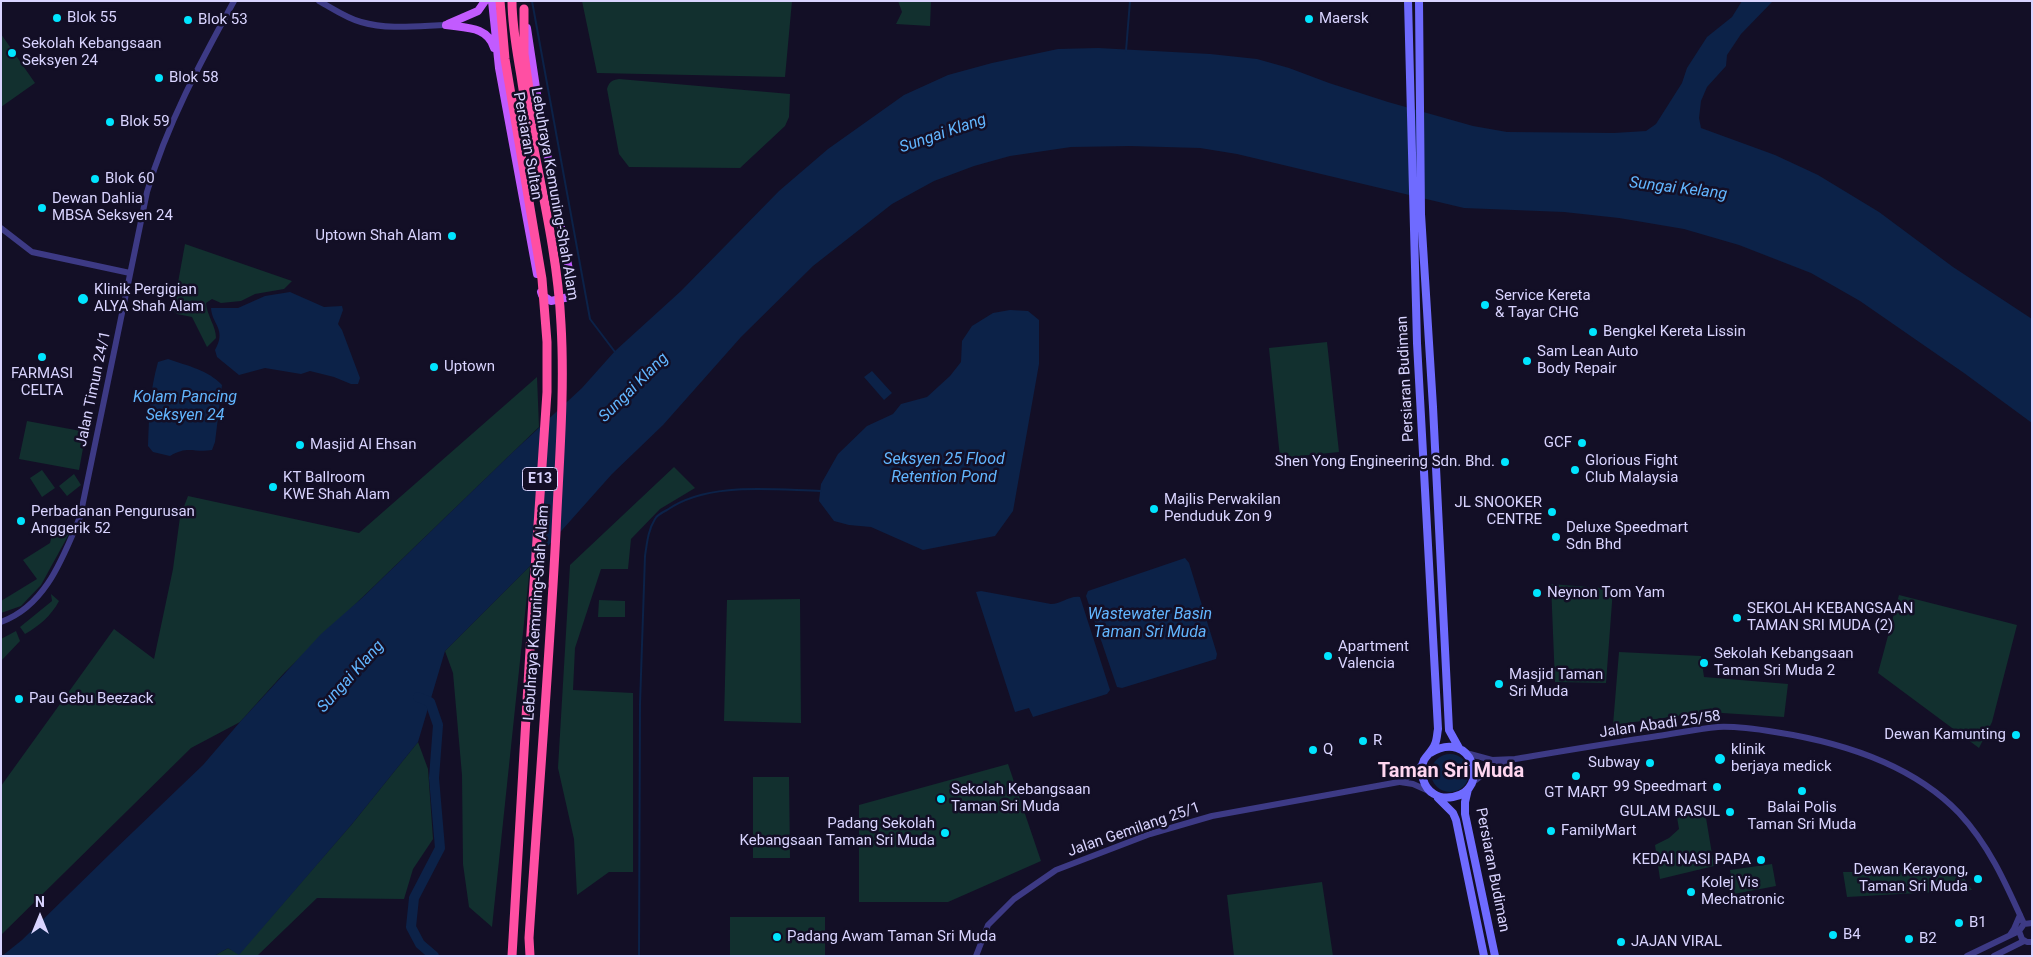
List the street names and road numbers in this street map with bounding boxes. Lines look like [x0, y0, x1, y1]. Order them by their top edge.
street label: Lebuhraya Kemuning-Shah Alam [526, 86, 582, 302]
street label: Persiaran Sultan [509, 91, 545, 201]
street label: Persiaran Budiman [1394, 316, 1418, 442]
street label: Jalan Timun 24/1 [73, 330, 115, 448]
road number: E13 [522, 468, 558, 490]
street label: Lebuhraya Kemuning-Shah Alam [520, 505, 554, 721]
street label: Jalan Abadi 25/58 [1598, 708, 1722, 742]
street label: Jalan Gemilang 25/1 [1065, 799, 1203, 861]
street label: Persiaran Budiman [1471, 806, 1513, 934]

